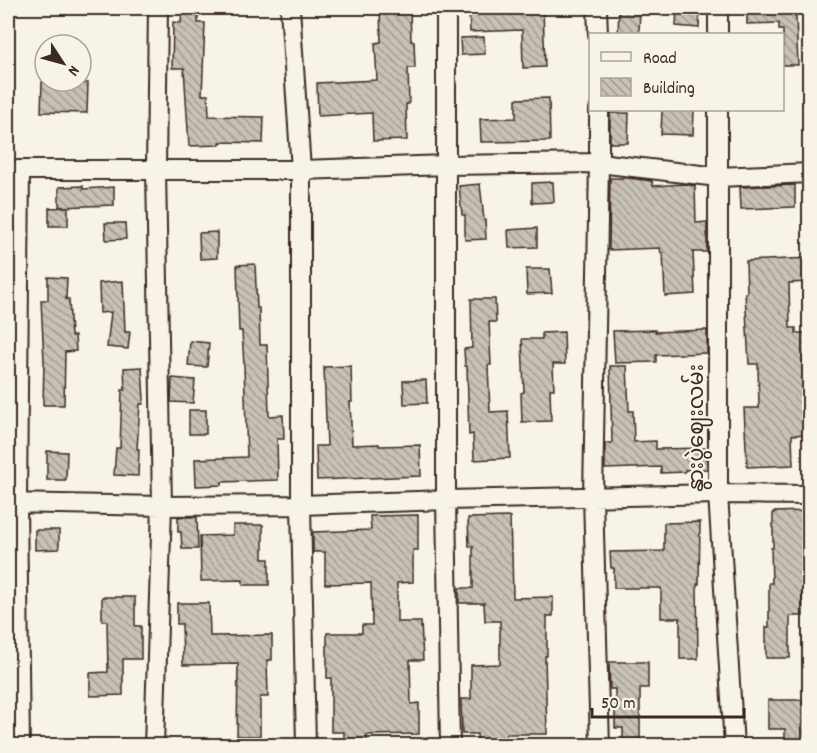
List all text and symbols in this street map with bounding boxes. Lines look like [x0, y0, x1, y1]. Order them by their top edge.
north arrow [33, 33, 93, 93]
legend [589, 33, 784, 111]
text: Road [643, 47, 677, 72]
text: N [61, 60, 85, 80]
text: Building [643, 77, 695, 102]
street label: နွားပွဲဈေးလမ်း [680, 364, 714, 492]
scale bar [592, 681, 744, 719]
text: 50 m [601, 692, 636, 717]

